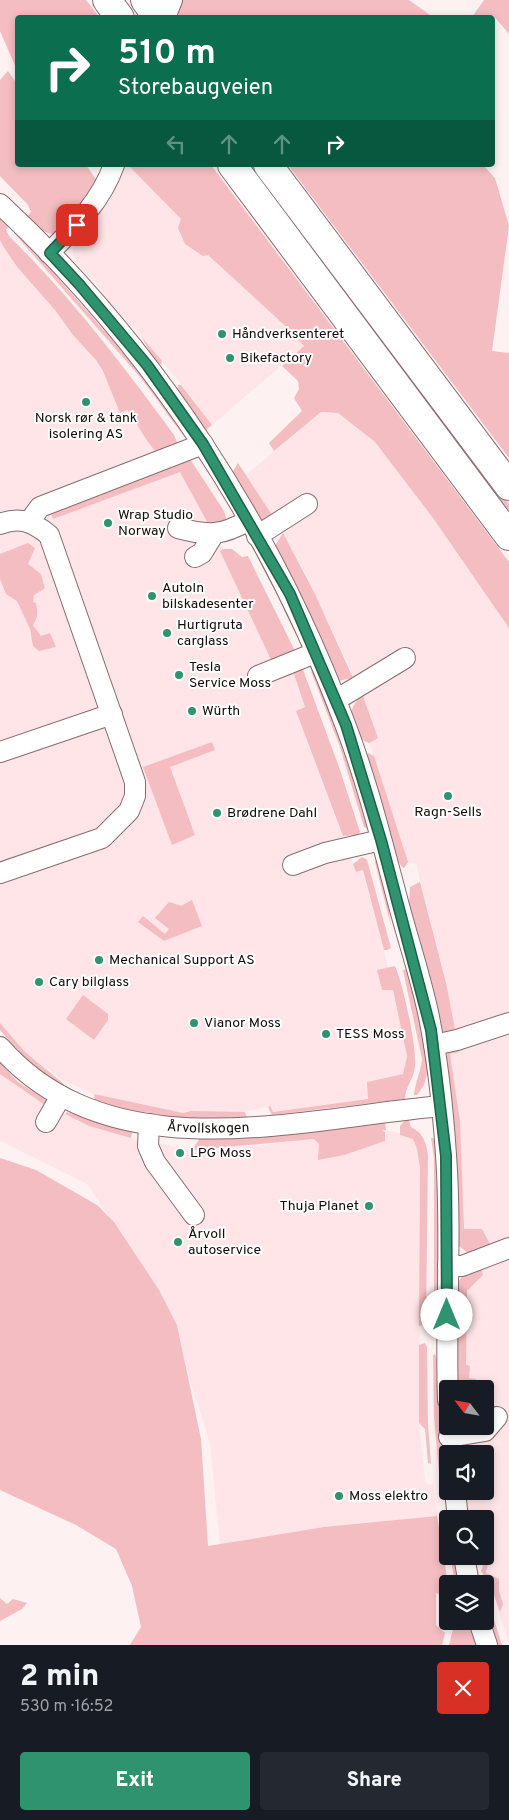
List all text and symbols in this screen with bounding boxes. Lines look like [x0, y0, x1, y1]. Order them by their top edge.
text: 510 m [118, 32, 216, 76]
icon: right [35, 35, 100, 100]
text: Storebaugveien [118, 75, 273, 102]
icon: left [162, 130, 190, 158]
icon: ahead [215, 130, 243, 158]
icon: ahead [268, 130, 296, 158]
icon: right [321, 130, 349, 158]
pin [56, 204, 98, 246]
icon: arrive [63, 211, 91, 239]
place label: Håndverksenteret [232, 326, 344, 343]
marker: Håndverksenteret [216, 328, 228, 340]
place label: Bikefactory [240, 350, 312, 367]
marker: Bikefactory [224, 352, 236, 364]
marker: Norsk rør & tank isolering AS [80, 396, 92, 408]
place label: Norsk rør & tank isolering AS [35, 410, 137, 443]
place label: Wrap Studio Norway [118, 507, 193, 540]
marker: Wrap Studio Norway [102, 517, 114, 529]
place label: AutoIn bilskadesenter [162, 580, 254, 613]
marker: AutoIn bilskadesenter [146, 590, 158, 602]
place label: Hurtigruta carglass [177, 617, 243, 650]
marker: Hurtigruta carglass [161, 627, 173, 639]
place label: Tesla Service Moss [189, 659, 271, 692]
marker: Tesla Service Moss [173, 669, 185, 681]
place label: Würth [202, 703, 240, 720]
marker: Würth [186, 705, 198, 717]
marker: Ragn-Sells [442, 790, 454, 802]
place label: Ragn-Sells [414, 804, 482, 821]
place label: Brødrene Dahl [227, 805, 317, 822]
marker: Brødrene Dahl [211, 807, 223, 819]
place label: Mechanical Support AS [109, 952, 255, 969]
marker: Mechanical Support AS [93, 954, 105, 966]
place label: Cary bilglass [49, 974, 129, 991]
marker: Cary bilglass [33, 976, 45, 988]
place label: Vianor Moss [204, 1015, 281, 1032]
marker: Vianor Moss [188, 1017, 200, 1029]
place label: TESS Moss [336, 1026, 405, 1043]
marker: TESS Moss [320, 1028, 332, 1040]
street label: Årvollskogen [166, 1118, 250, 1137]
place label: LPG Moss [190, 1145, 252, 1162]
marker: LPG Moss [174, 1147, 186, 1159]
place label: Thuja Planet [280, 1198, 359, 1215]
marker: Thuja Planet [363, 1200, 375, 1212]
place label: Årvoll autoservice [188, 1226, 261, 1259]
marker: Årvoll autoservice [172, 1236, 184, 1248]
position arrow [420, 1288, 472, 1340]
north arrow [439, 1380, 494, 1435]
map controls [439, 1380, 494, 1630]
button: sound [439, 1445, 494, 1500]
place label: Moss elektro [349, 1488, 428, 1505]
marker: Moss elektro [333, 1490, 345, 1502]
button: search [439, 1510, 494, 1565]
button: layers [439, 1575, 494, 1630]
text: 2 min [20, 1659, 99, 1696]
button: close [437, 1662, 489, 1714]
text: 530 m · 16:52 [20, 1697, 113, 1717]
button: Exit [20, 1752, 250, 1810]
button: Share [260, 1752, 489, 1810]

